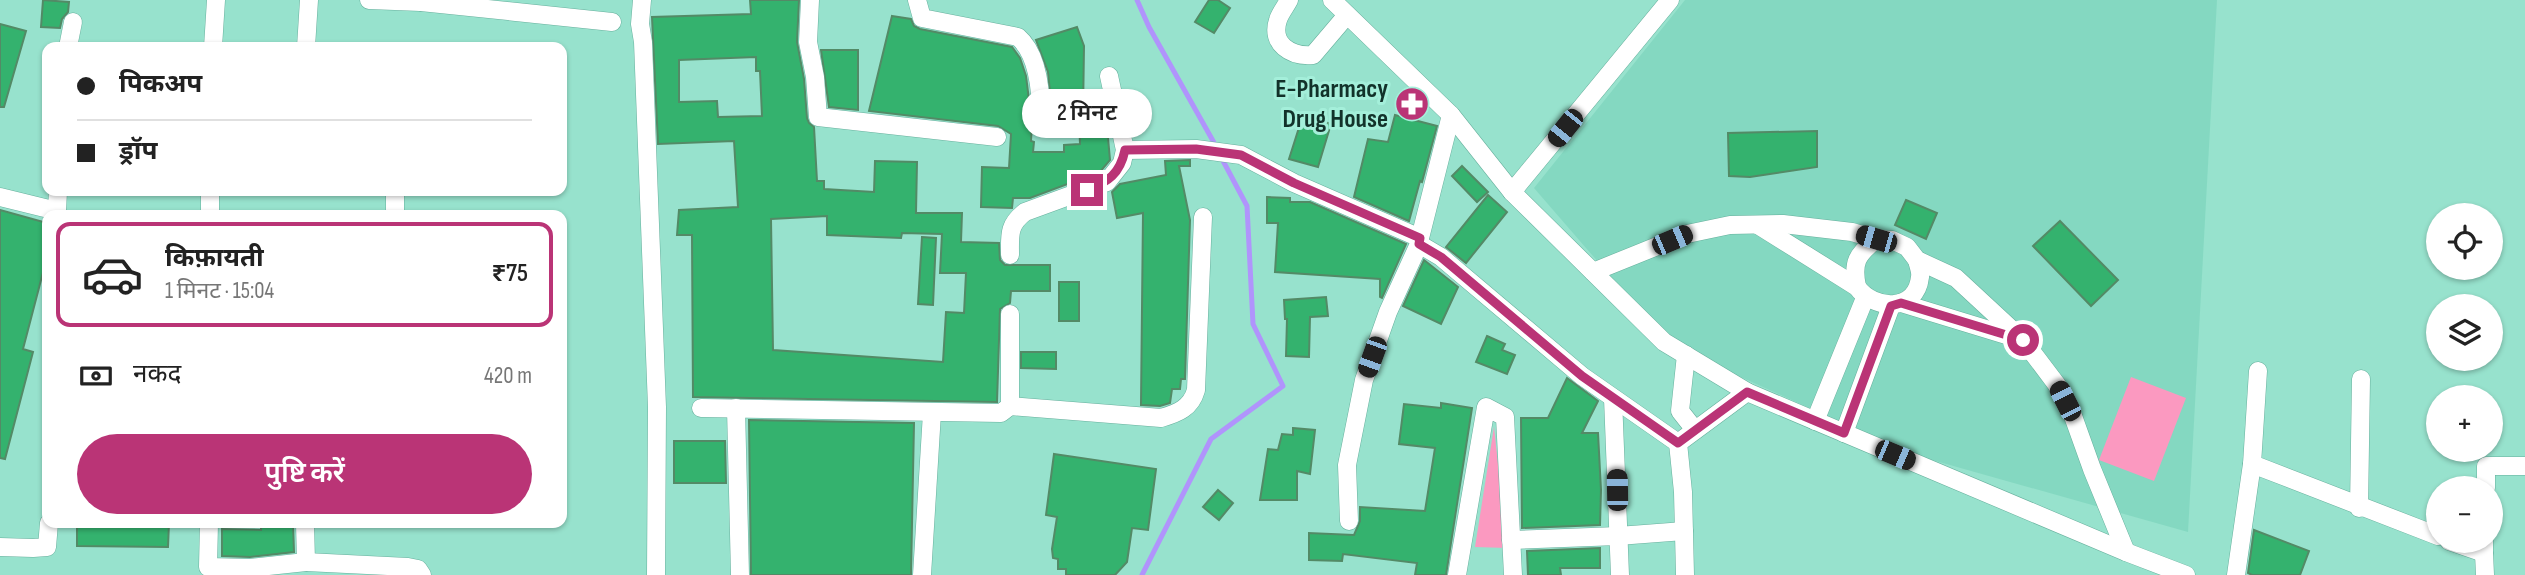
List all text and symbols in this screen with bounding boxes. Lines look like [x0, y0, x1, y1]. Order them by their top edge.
text: पिकअप [119, 69, 202, 100]
place label: E-Pharmacy Drug House [1275, 74, 1388, 135]
pharmacy icon: E-Pharmacy Drug House [1393, 85, 1431, 123]
callout: 2 मिनट [1022, 88, 1152, 138]
text: 2 मिनट [1057, 99, 1117, 127]
car [1544, 105, 1587, 151]
text: ड्रॉप [119, 136, 157, 167]
route end [1071, 174, 1103, 206]
map controls [2426, 203, 2503, 553]
button: locate [2426, 203, 2503, 280]
car [1649, 222, 1696, 258]
car [1853, 223, 1900, 255]
icon: car [81, 243, 144, 306]
text: किफ़ायती [165, 243, 264, 274]
text: ₹75 [491, 258, 528, 289]
text: 1 मिनट · 15:04 [165, 277, 274, 305]
button: layers [2426, 294, 2503, 371]
route start [2007, 324, 2039, 356]
car [1355, 334, 1390, 380]
icon: cash [77, 357, 115, 395]
text: नकद [133, 359, 181, 390]
text: 420 m [484, 362, 532, 390]
car [2047, 378, 2084, 424]
button: + [2426, 385, 2503, 462]
button: पुष्टि करें [77, 434, 532, 514]
car [1872, 437, 1919, 473]
car [1607, 469, 1628, 511]
button: − [2426, 476, 2503, 553]

